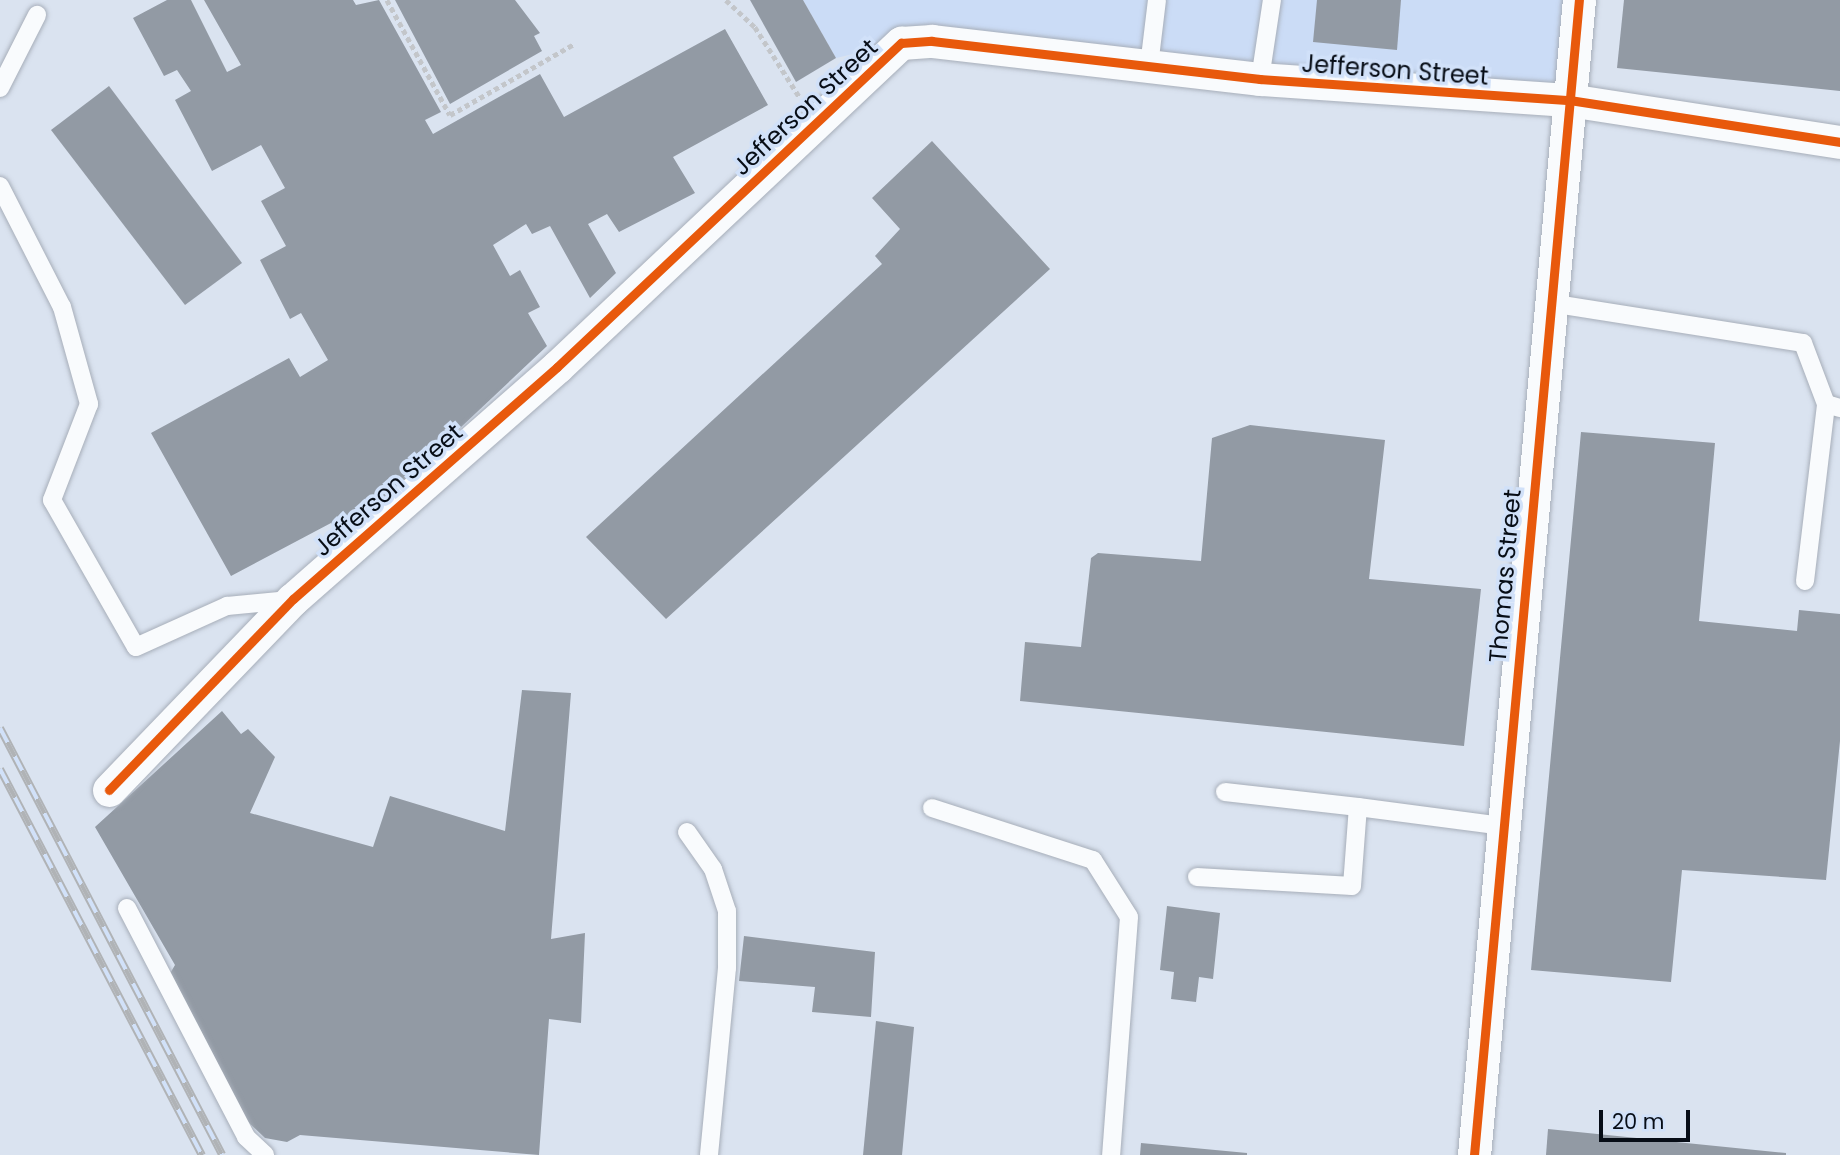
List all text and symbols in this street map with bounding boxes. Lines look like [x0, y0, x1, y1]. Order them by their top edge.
street label: Jefferson Street [727, 33, 883, 181]
street label: Jefferson Street [1301, 49, 1489, 91]
street label: Jefferson Street [308, 418, 468, 562]
street label: Thomas Street [1483, 488, 1527, 664]
scale bar [1602, 1096, 1693, 1140]
text: 20 m [1612, 1107, 1665, 1136]

